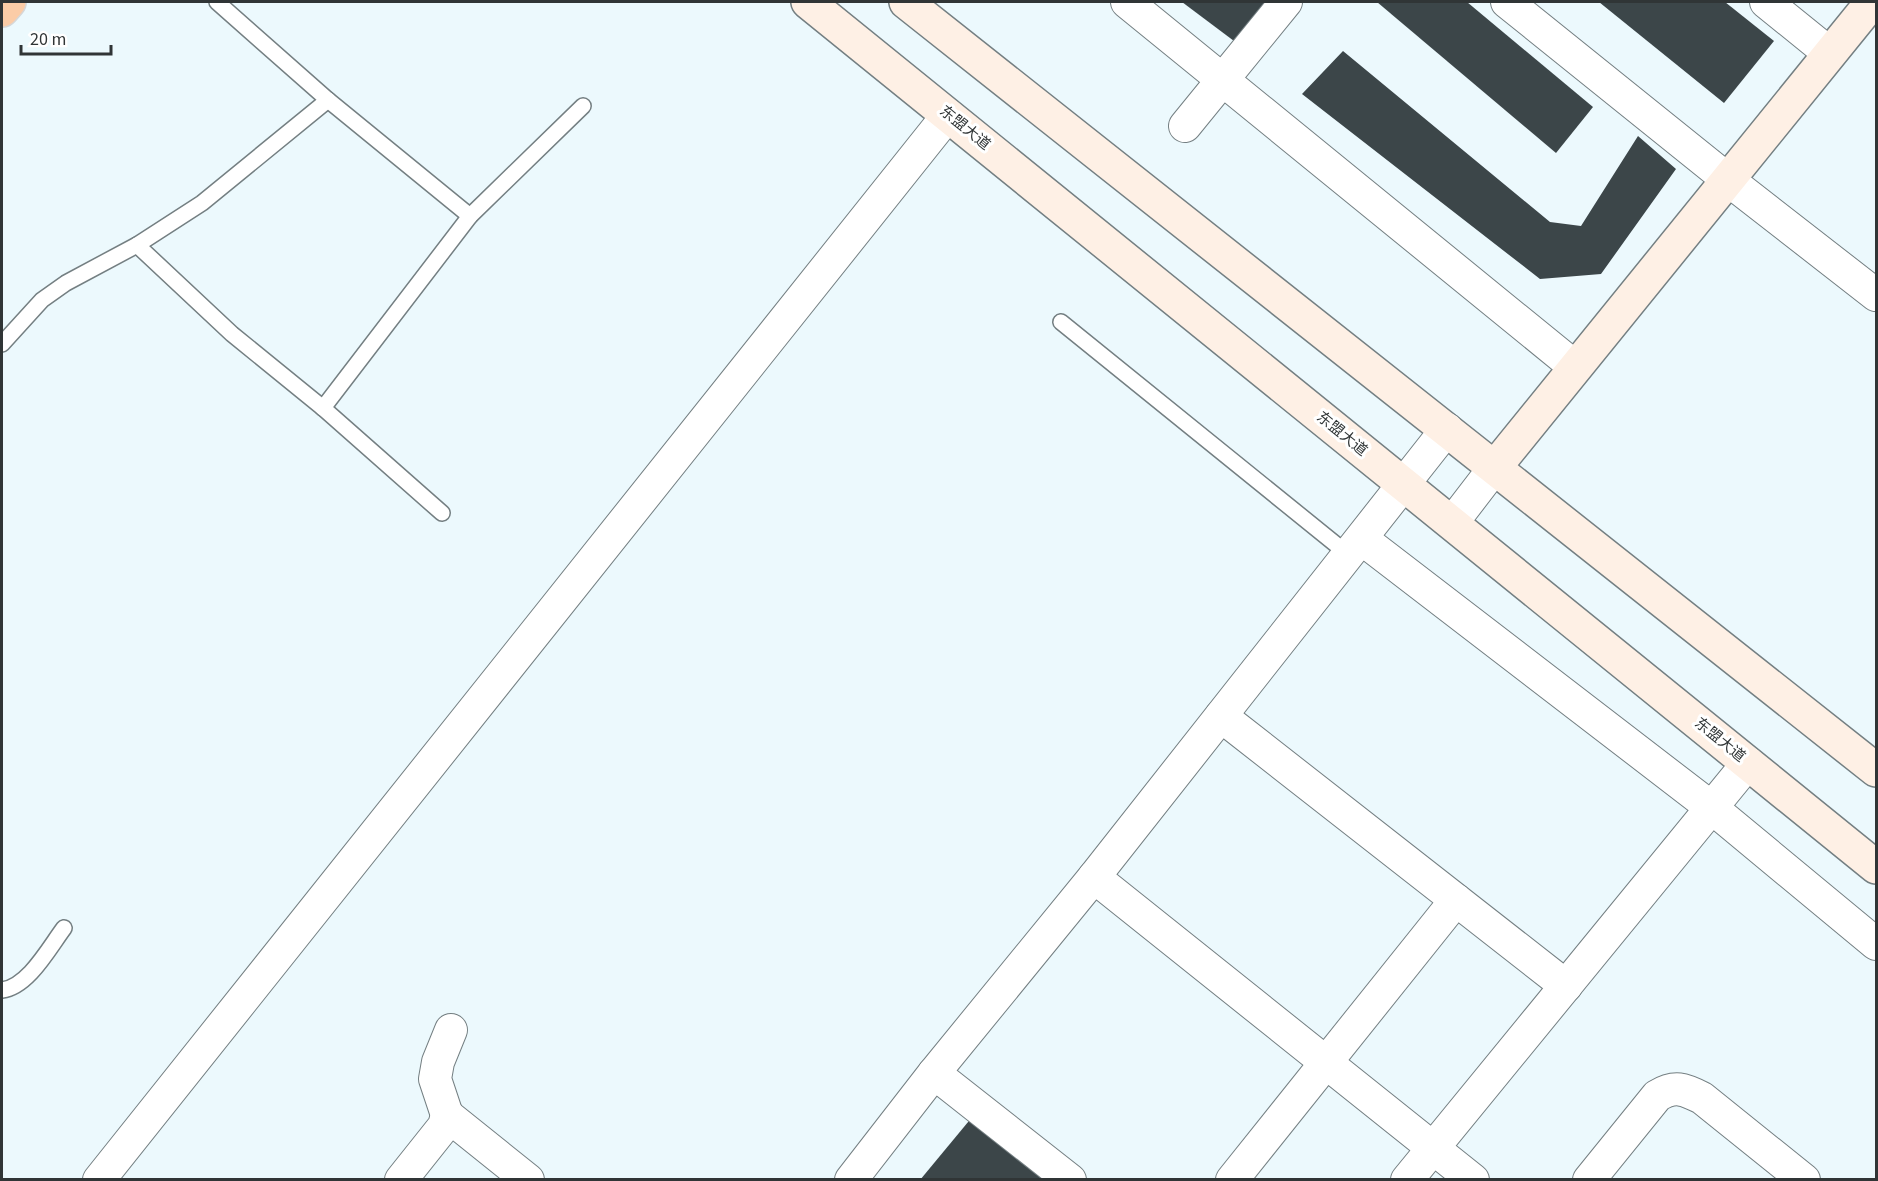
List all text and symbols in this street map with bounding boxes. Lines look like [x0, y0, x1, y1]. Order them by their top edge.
scale bar [21, 18, 111, 56]
text: 20 m [30, 27, 66, 52]
street label: 东盟大道 [935, 101, 995, 155]
street label: 东盟大道 [1312, 407, 1372, 461]
street label: 东盟大道 [1690, 713, 1750, 767]

